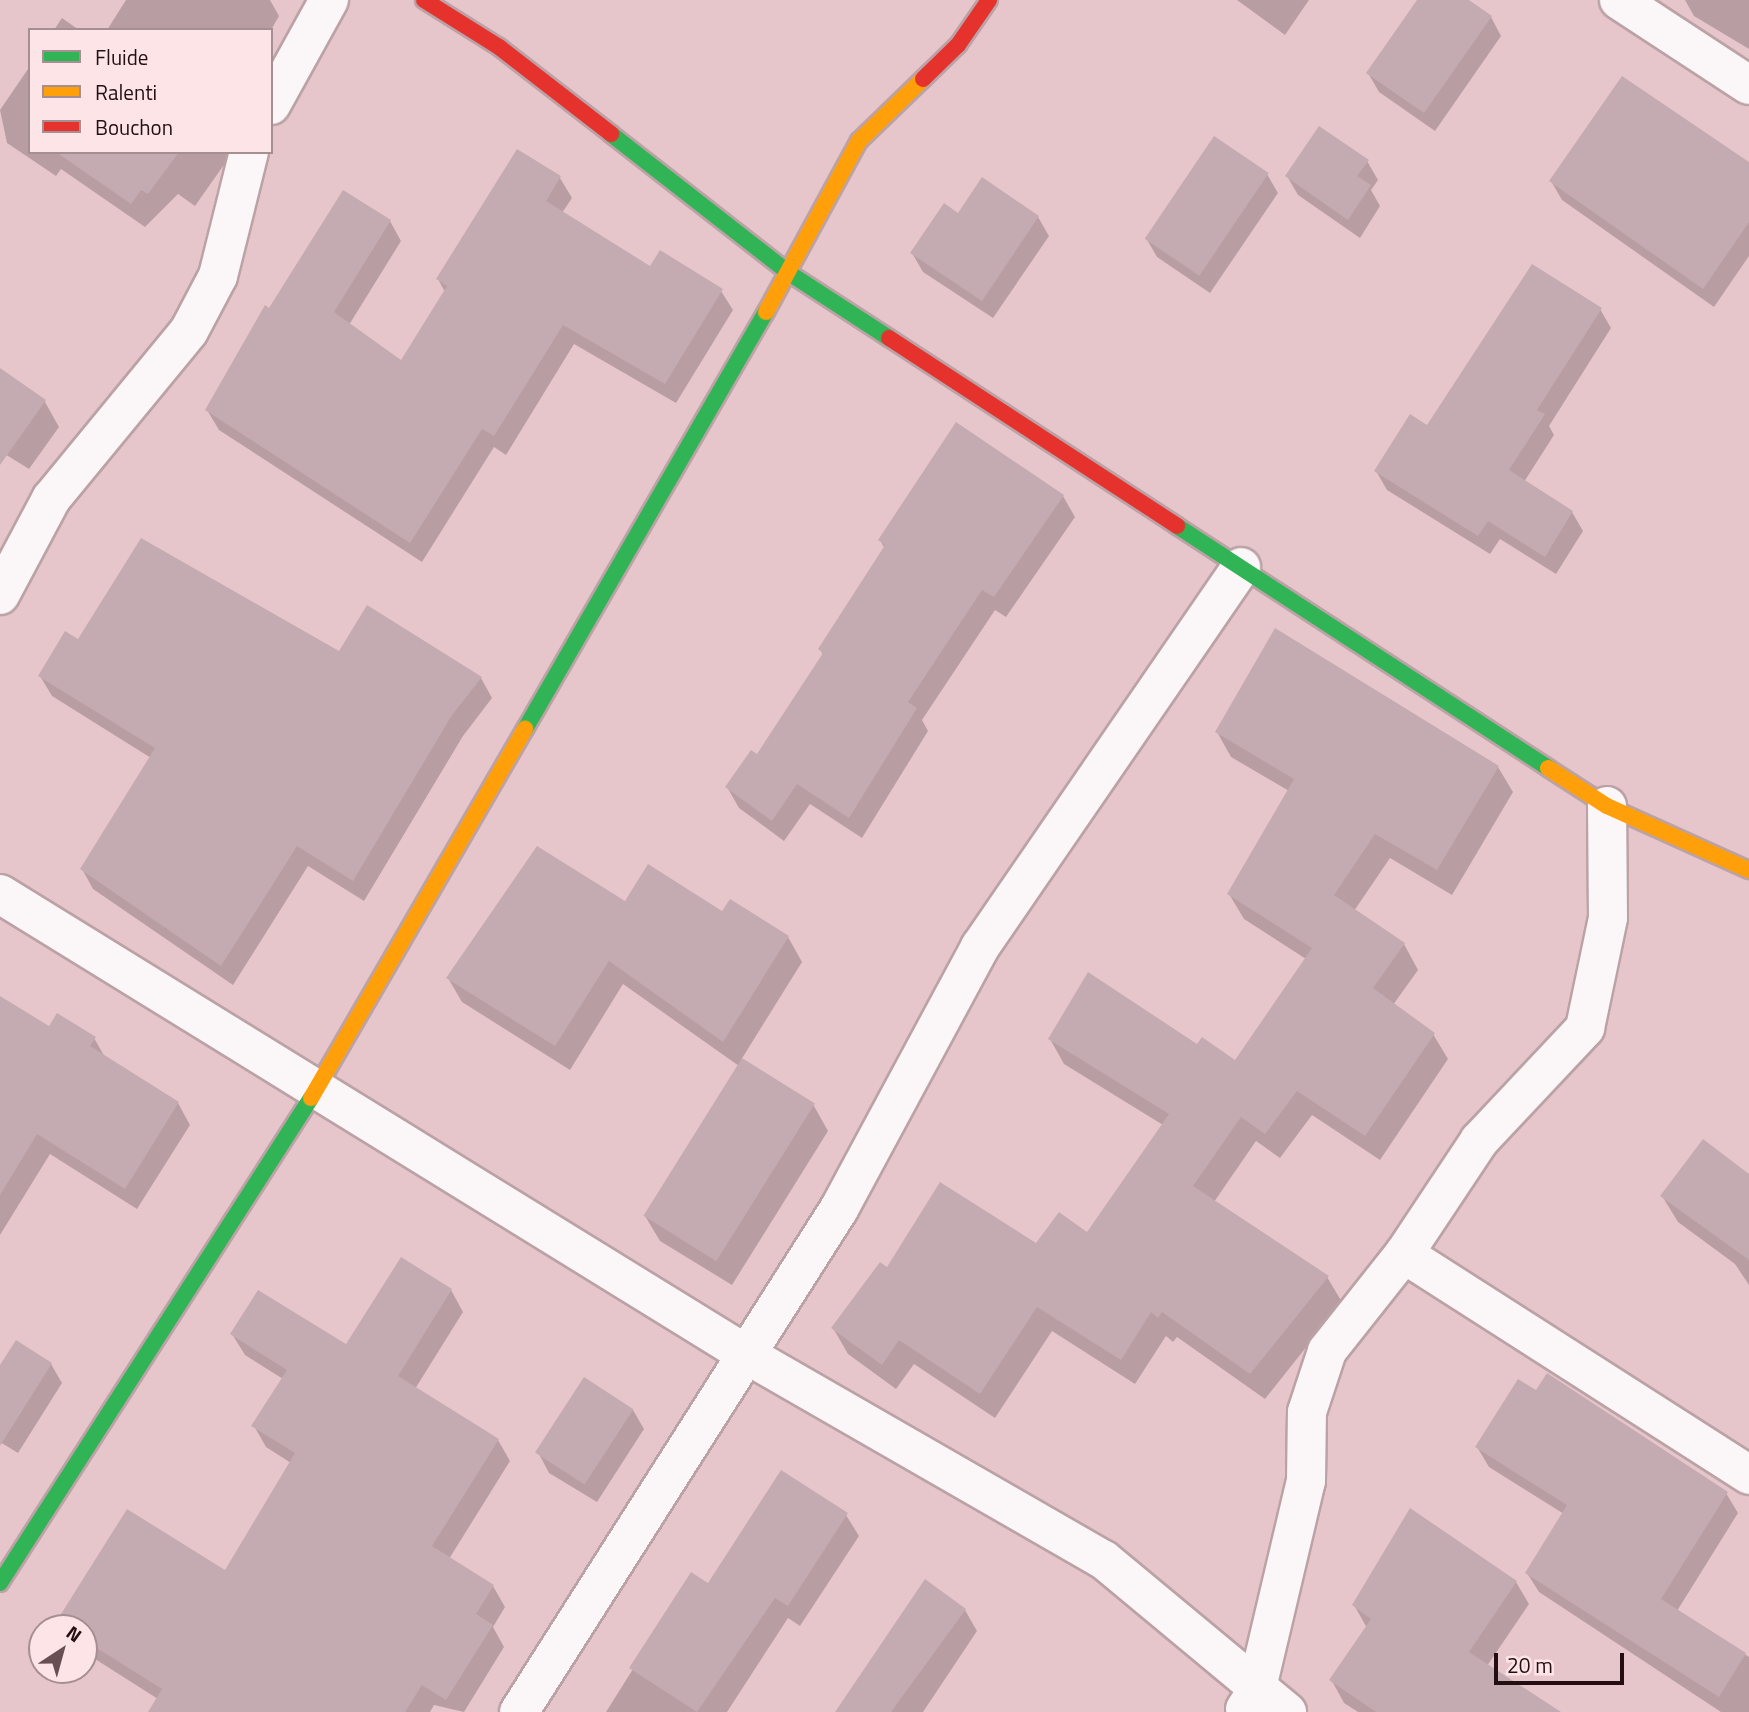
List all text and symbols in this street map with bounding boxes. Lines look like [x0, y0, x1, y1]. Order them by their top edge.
legend [28, 28, 273, 154]
text: Fluide [95, 41, 148, 73]
text: Ralenti [95, 76, 157, 108]
text: Bouchon [95, 111, 173, 143]
north arrow [28, 1614, 98, 1684]
text: N [61, 1618, 88, 1649]
scale bar [1497, 1638, 1626, 1682]
text: 20 m [1507, 1649, 1553, 1681]

